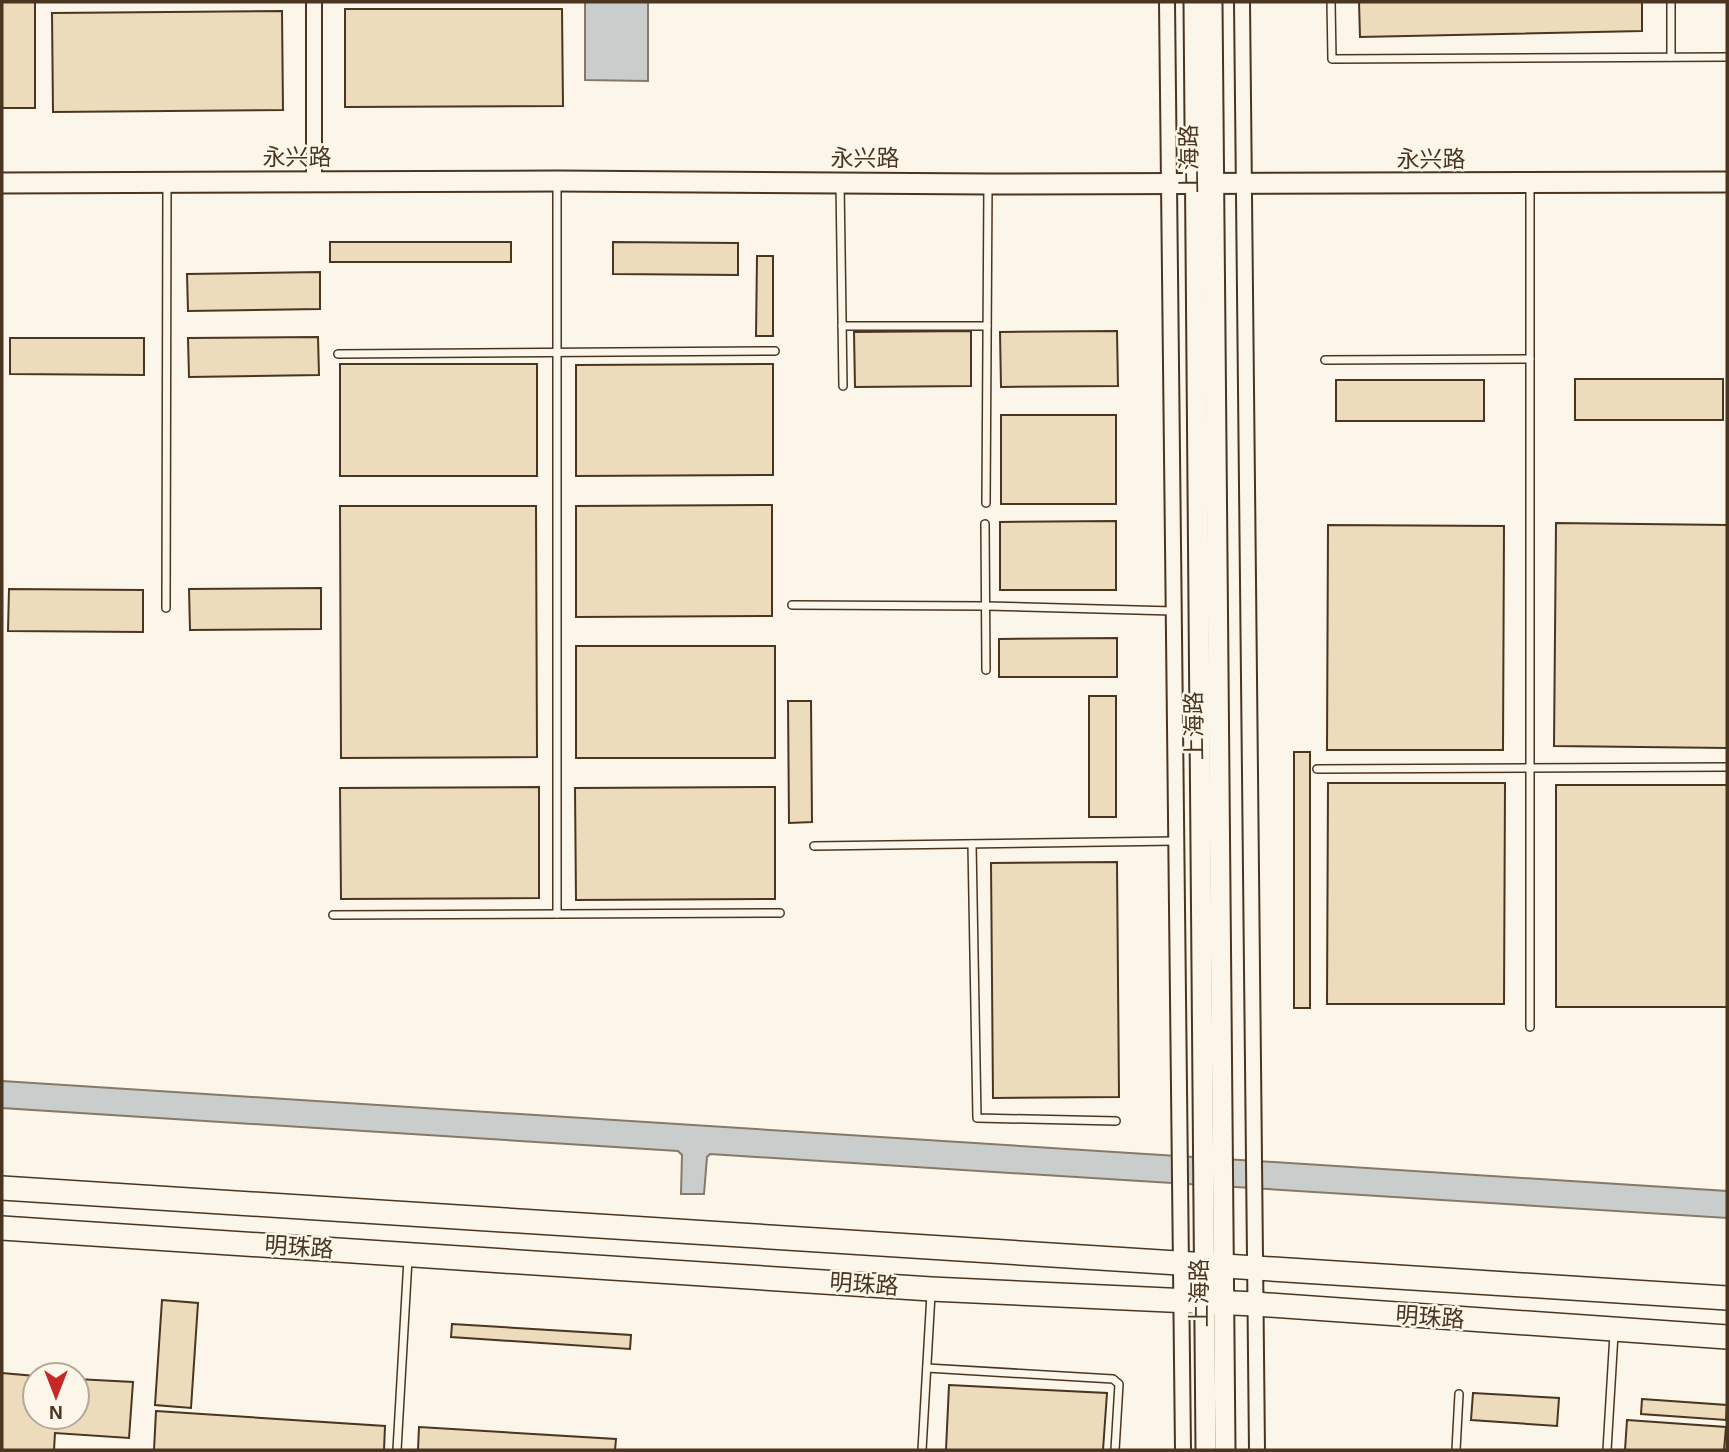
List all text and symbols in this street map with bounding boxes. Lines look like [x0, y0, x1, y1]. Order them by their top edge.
street label: 上海路 [1175, 124, 1203, 194]
street label: 永兴路 [263, 144, 332, 170]
street label: 永兴路 [831, 145, 900, 171]
street label: 永兴路 [1397, 146, 1466, 172]
street label: 上海路 [1180, 691, 1208, 761]
street label: 明珠路 [264, 1232, 334, 1262]
street label: 上海路 [1186, 1259, 1212, 1328]
street label: 明珠路 [829, 1269, 899, 1299]
street label: 明珠路 [1395, 1302, 1465, 1332]
north arrow [21, 1361, 91, 1431]
text: N [49, 1402, 63, 1423]

